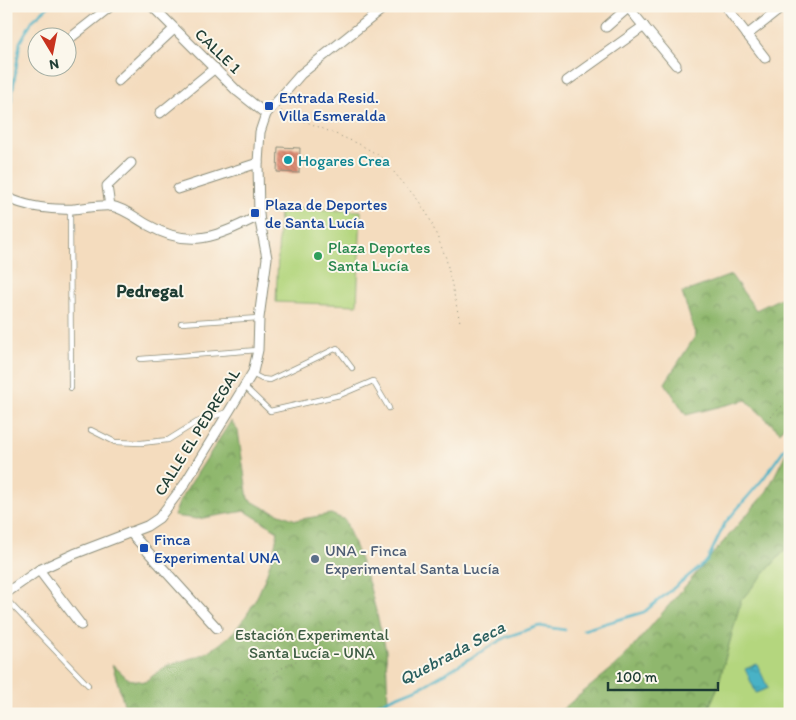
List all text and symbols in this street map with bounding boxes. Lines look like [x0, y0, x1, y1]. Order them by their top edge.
street label: CALLE 1 [191, 24, 245, 78]
north arrow [28, 28, 78, 78]
text: N [48, 55, 60, 74]
place label: Entrada Resid. Villa Esmeralda [279, 88, 386, 125]
marker: Entrada Resid. Villa Esmeralda [263, 100, 275, 112]
place label: Hogares Crea [298, 151, 390, 170]
marker: Hogares Crea [282, 154, 294, 166]
place label: Plaza de Deportes de Santa Lucía [265, 195, 387, 232]
marker: Plaza de Deportes de Santa Lucía [249, 207, 261, 219]
place label: Plaza Deportes Santa Lucía [328, 238, 430, 275]
marker: Plaza Deportes Santa Lucía [312, 250, 324, 262]
district label: Pedregal [116, 280, 185, 302]
street label: CALLE EL PEDREGAL [150, 365, 244, 499]
place label: Finca Experimental UNA [154, 530, 280, 567]
place label: UNA - Finca Experimental Santa Lucía [325, 541, 500, 578]
marker: Finca Experimental UNA [138, 542, 150, 554]
marker: UNA - Finca Experimental Santa Lucía [309, 553, 321, 565]
water label: Quebrada Seca [395, 616, 509, 690]
park label: Estación Experimental Santa Lucía - UNA [235, 625, 390, 662]
scale bar [608, 660, 718, 692]
text: 100 m [616, 668, 658, 686]

